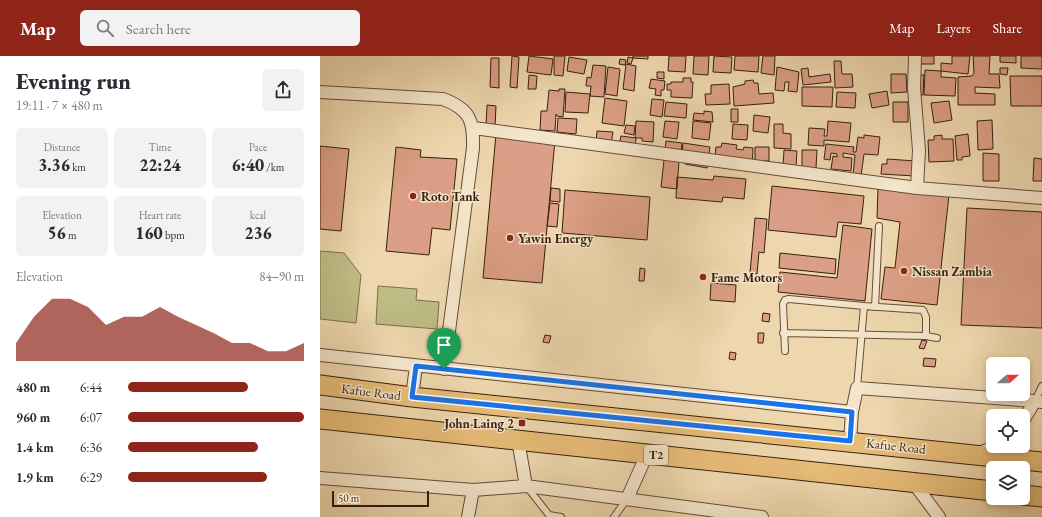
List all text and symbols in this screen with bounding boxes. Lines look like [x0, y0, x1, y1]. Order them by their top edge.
search box [80, 10, 360, 46]
text: Map [20, 16, 56, 41]
icon: search [94, 17, 116, 39]
text: Search here [126, 19, 191, 38]
text: Map [889, 19, 914, 37]
text: Layers [936, 19, 971, 37]
text: Share [993, 19, 1022, 37]
text: Evening run [16, 67, 131, 96]
button: share [262, 69, 304, 111]
text: 19:11 · 7 × 480 m [16, 97, 103, 114]
text: Distance [44, 140, 80, 154]
text: Time [149, 140, 171, 154]
text: Pace [249, 140, 267, 154]
text: 3.36 [38, 154, 70, 176]
text: 22:24 [139, 154, 181, 176]
text: 6:40 [232, 154, 264, 176]
text: km [70, 160, 86, 174]
text: /km [264, 160, 284, 174]
place label: Roto Tank [421, 188, 481, 205]
marker: Roto Tank [408, 191, 418, 201]
text: Elevation [42, 208, 82, 222]
text: Heart rate [139, 208, 181, 222]
text: kcal [250, 208, 266, 222]
text: 56 [47, 222, 66, 244]
text: 160 [135, 222, 163, 244]
text: 236 [244, 222, 272, 244]
text: m [66, 228, 77, 242]
text: bpm [163, 228, 185, 242]
place label: Yawin Energy [518, 230, 594, 247]
marker: Yawin Energy [505, 233, 515, 243]
place label: Nissan Zambia [912, 263, 992, 280]
marker: Nissan Zambia [899, 266, 909, 276]
text: Elevation [16, 268, 63, 285]
text: 84–90 m [259, 268, 304, 285]
place label: Fame Motors [711, 269, 782, 286]
marker: Fame Motors [698, 272, 708, 282]
pin [427, 328, 461, 369]
icon: arrive [433, 334, 455, 356]
north arrow [986, 357, 1030, 401]
map controls [986, 357, 1030, 505]
text: 480 m [16, 379, 50, 396]
text: 6:44 [80, 379, 102, 396]
street label: Kafue Road [340, 380, 402, 404]
text: 960 m [16, 409, 50, 426]
text: 6:07 [80, 409, 102, 426]
button: locate [986, 409, 1030, 453]
place label: John Laing 2 [442, 415, 514, 432]
marker: John Laing 2 [517, 418, 527, 428]
street label: Kafue Road [865, 434, 927, 458]
text: 1.4 km [16, 439, 54, 456]
text: 6:36 [80, 439, 102, 456]
road number: T2 [644, 445, 668, 465]
button: layers [986, 461, 1030, 505]
text: 1.9 km [16, 469, 54, 486]
text: 6:29 [80, 469, 102, 486]
scale bar [332, 489, 429, 508]
text: 50 m [338, 491, 359, 505]

